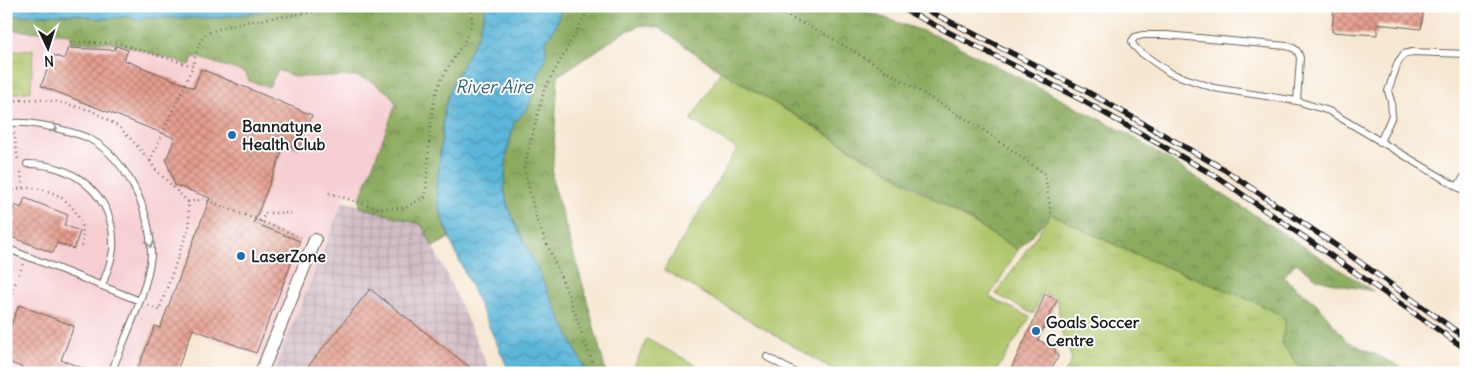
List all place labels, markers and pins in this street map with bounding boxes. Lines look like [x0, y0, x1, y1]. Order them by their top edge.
place label: Bannatyne Health Club [242, 116, 326, 154]
marker: Bannatyne Health Club [226, 129, 238, 141]
place label: LaserZone [251, 246, 326, 266]
marker: LaserZone [235, 250, 247, 262]
place label: Goals Soccer Centre [1046, 312, 1140, 350]
marker: Goals Soccer Centre [1030, 325, 1042, 337]

